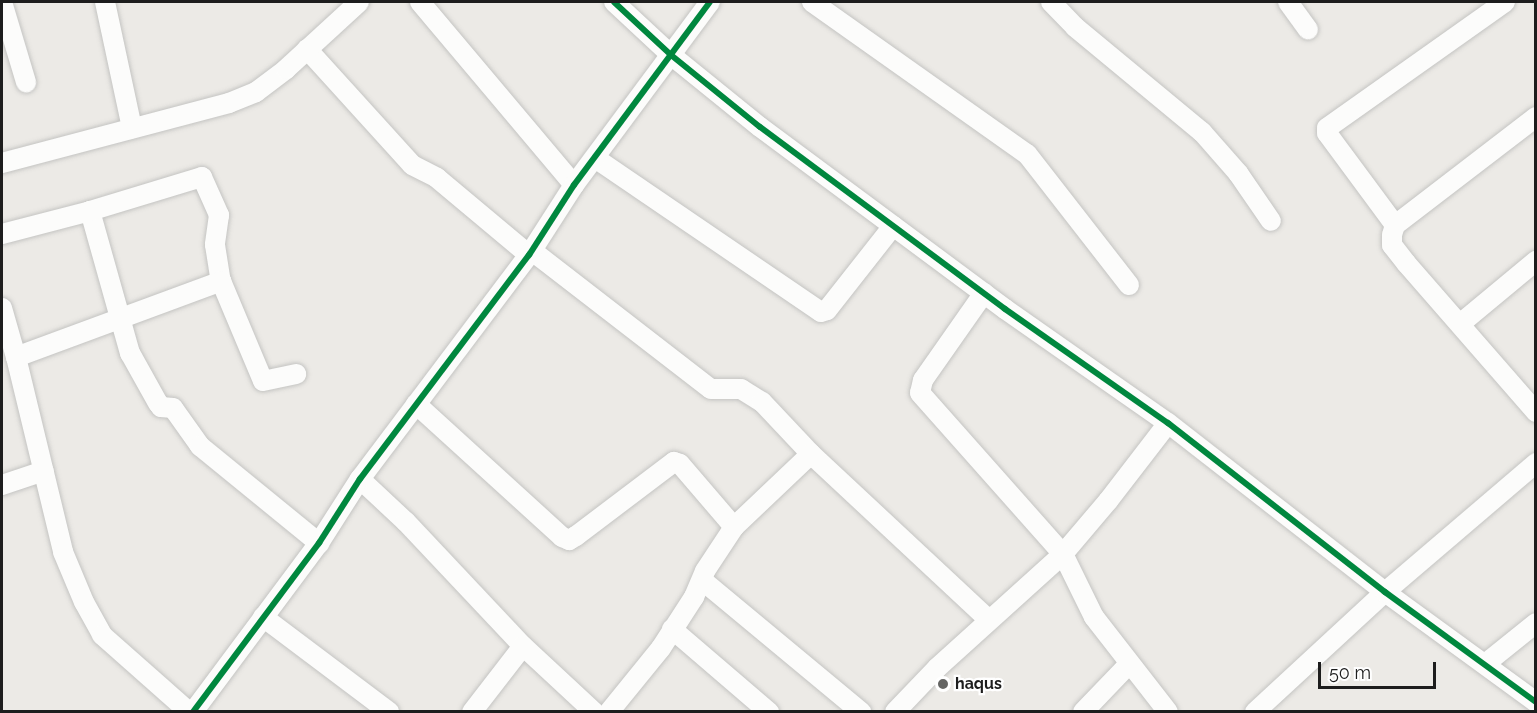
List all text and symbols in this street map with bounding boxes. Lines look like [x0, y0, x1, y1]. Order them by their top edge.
scale bar [1321, 650, 1440, 688]
text: 50 m [1329, 662, 1371, 683]
place label: haqus [955, 674, 1002, 694]
marker: haqus [936, 677, 950, 691]

